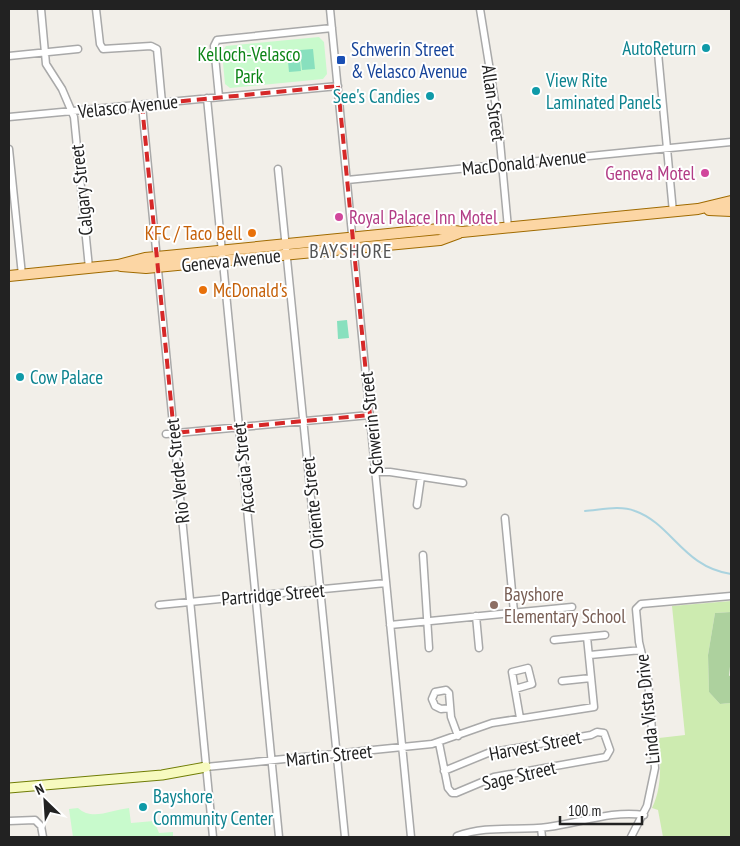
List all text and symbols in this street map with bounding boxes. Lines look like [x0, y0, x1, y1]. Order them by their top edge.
place label: AutoReturn [622, 36, 696, 60]
place label: Schwerin Street & Velasco Avenue [351, 37, 468, 83]
park label: Kelloch-Velasco Park [198, 42, 300, 88]
marker: AutoReturn [700, 42, 712, 54]
marker: Schwerin Street & Velasco Avenue [335, 54, 347, 66]
street label: Allan Street [477, 63, 511, 144]
place label: View Rite Laminated Panels [545, 68, 662, 114]
place label: See's Candies [333, 84, 420, 108]
marker: View Rite Laminated Panels [530, 85, 542, 97]
street label: Velasco Avenue [76, 89, 179, 123]
marker: See's Candies [424, 90, 436, 102]
street label: Calgary Street [64, 143, 98, 237]
street label: MacDonald Avenue [461, 144, 587, 180]
place label: Geneva Motel [605, 161, 696, 185]
marker: Geneva Motel [699, 167, 711, 179]
place label: Royal Palace Inn Motel [349, 205, 498, 229]
marker: Royal Palace Inn Motel [333, 211, 345, 223]
place label: KFC / Taco Bell [145, 221, 243, 245]
marker: KFC / Taco Bell [246, 227, 258, 239]
district label: BAYSHORE [309, 238, 393, 264]
street label: Geneva Avenue [180, 243, 282, 277]
place label: McDonald's [213, 278, 288, 302]
marker: McDonald's [197, 284, 209, 296]
place label: Cow Palace [30, 365, 103, 389]
street label: Schwerin Street [354, 370, 388, 476]
marker: Cow Palace [14, 371, 26, 383]
street label: Rio Verde Street [159, 417, 194, 525]
street label: Accacia Street [226, 421, 260, 515]
street label: Oriente Street [295, 455, 329, 550]
street label: Partridge Street [220, 577, 326, 610]
place label: Bayshore Elementary School [504, 582, 626, 628]
marker: Bayshore Elementary School [488, 599, 500, 611]
street label: Linda Vista Drive [629, 653, 665, 765]
street label: Harvest Street [487, 724, 584, 766]
street label: Martin Street [285, 738, 374, 771]
street label: Sage Street [480, 755, 559, 795]
north arrow [20, 776, 70, 826]
text: N [32, 779, 47, 799]
place label: Bayshore Community Center [153, 784, 274, 830]
scale bar [560, 794, 642, 826]
marker: Bayshore Community Center [137, 801, 149, 813]
text: 100 m [568, 801, 601, 820]

